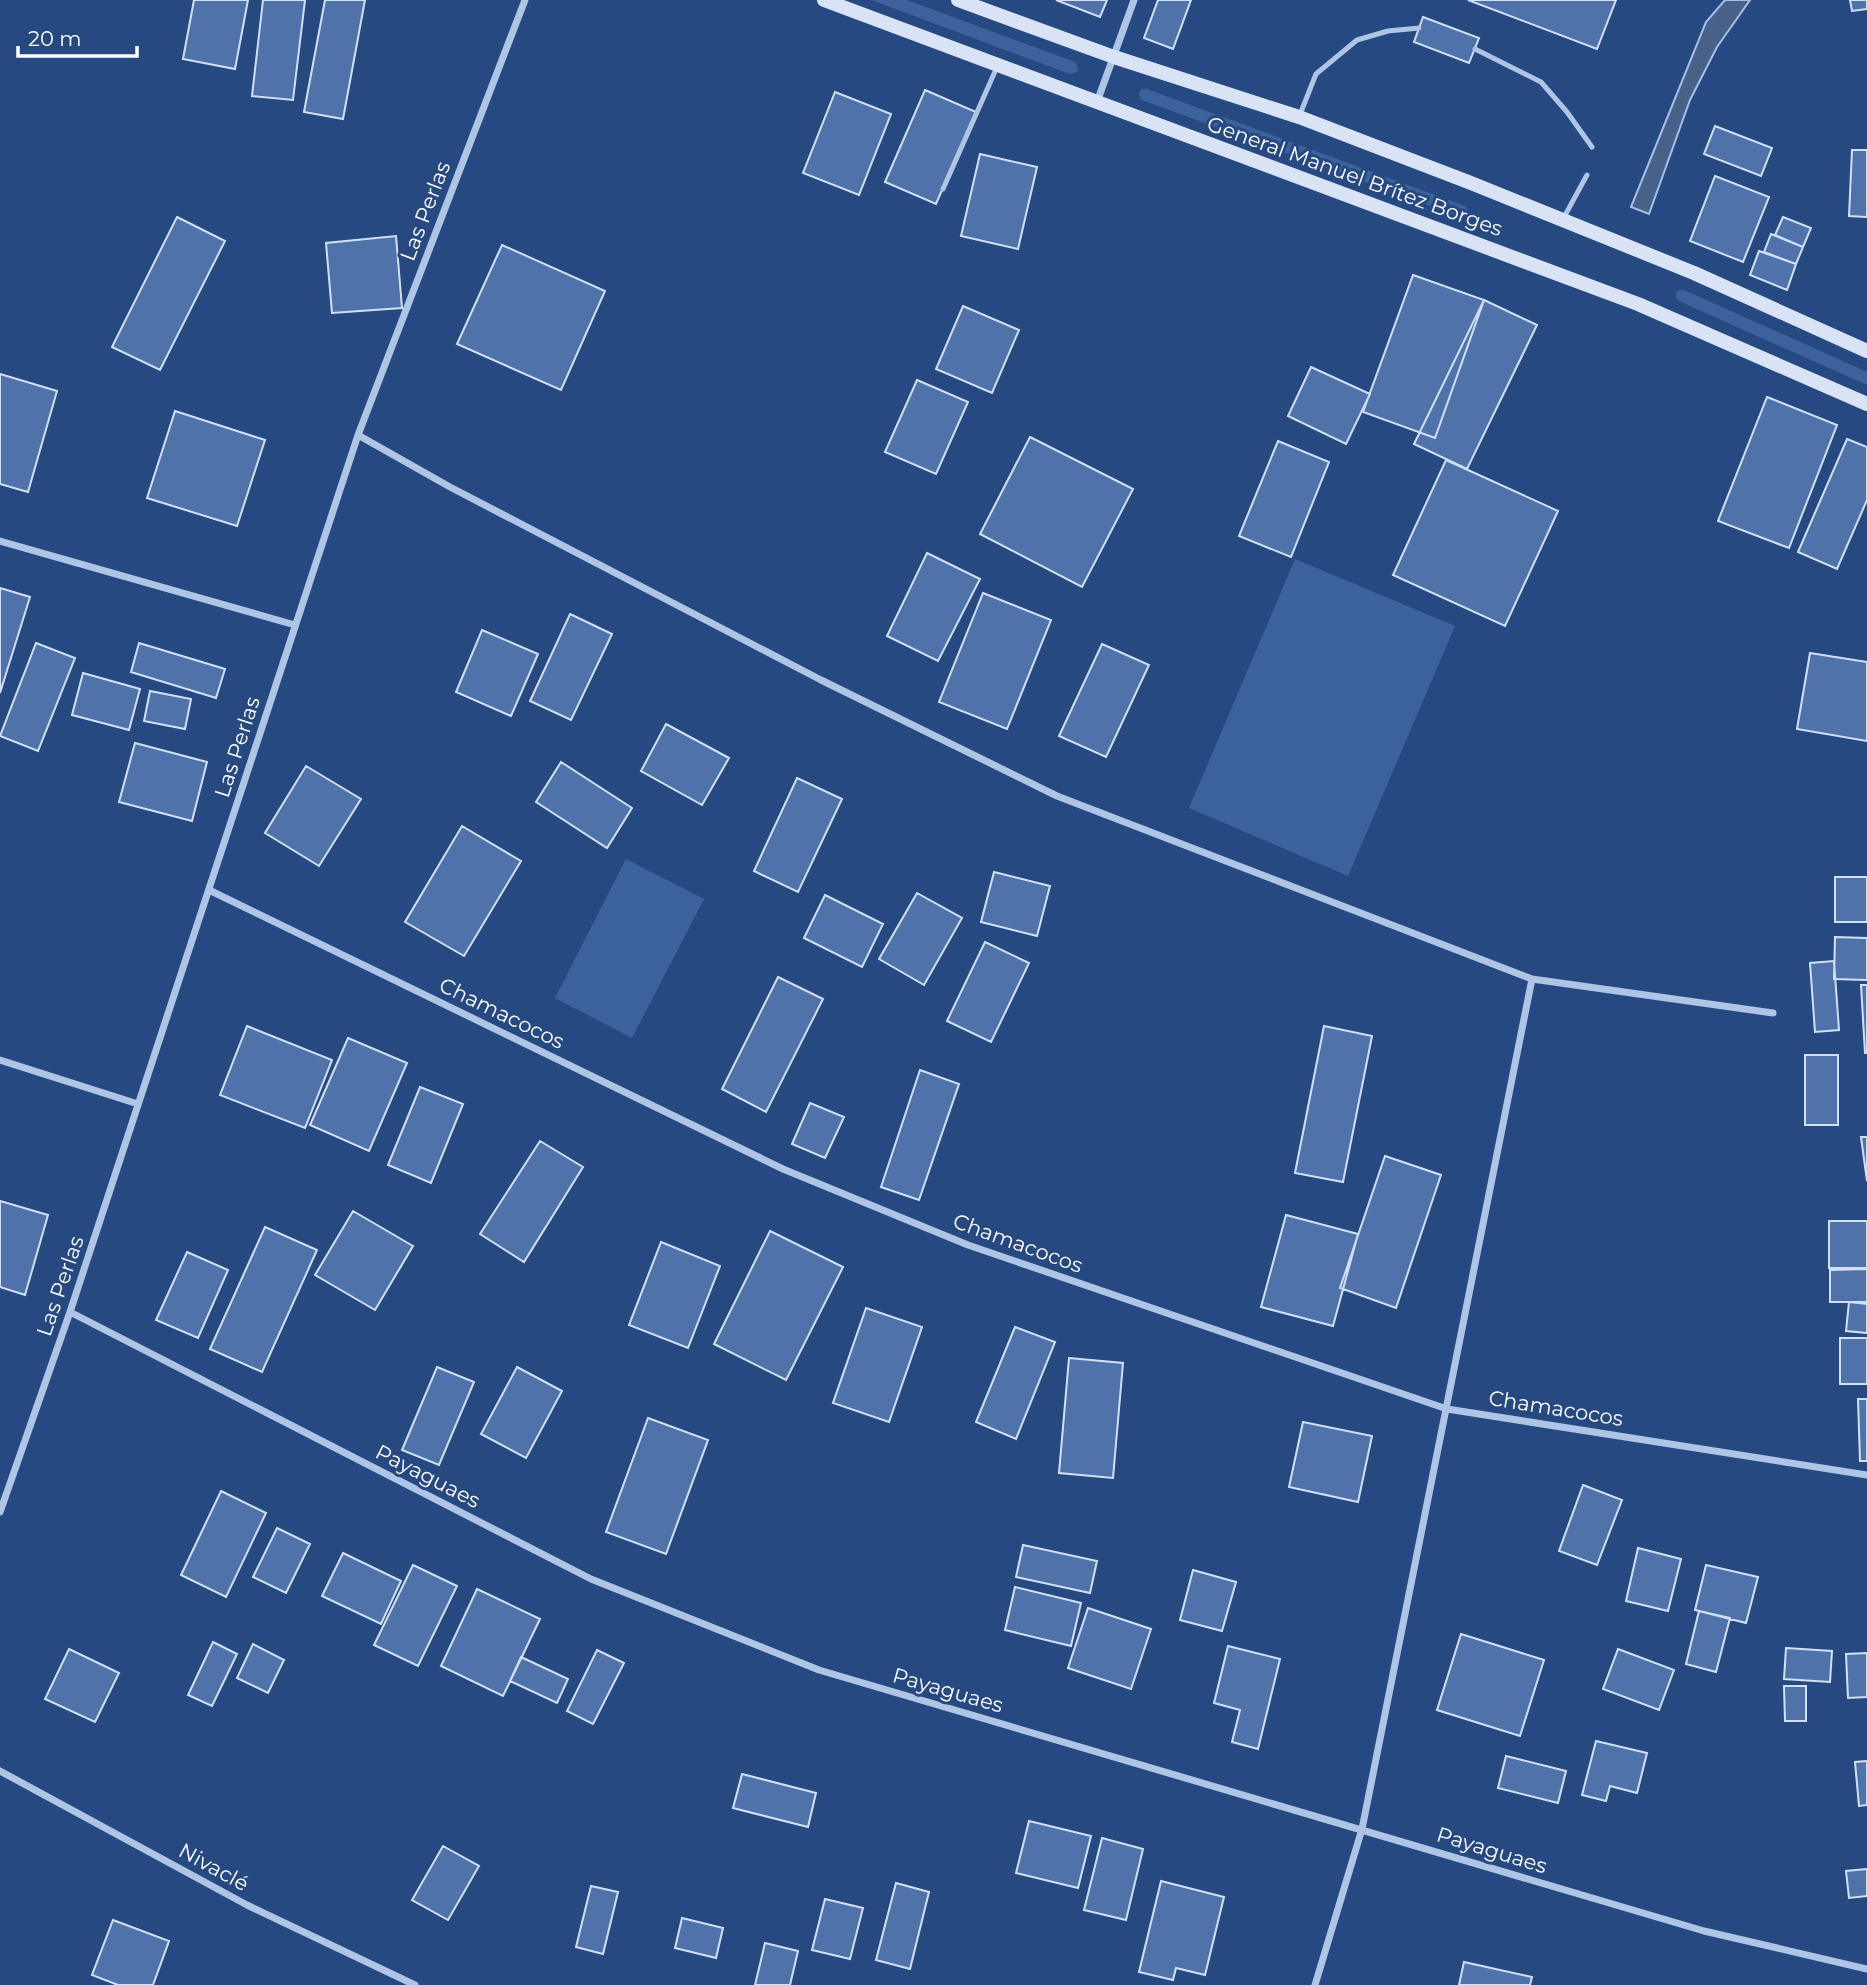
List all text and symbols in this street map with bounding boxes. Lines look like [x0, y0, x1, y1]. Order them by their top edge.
scale bar [18, 14, 136, 58]
text: 20 m [28, 26, 82, 51]
street label: General Manuel Brítez Borges [1204, 111, 1506, 241]
street label: Las Perlas [395, 158, 455, 264]
street label: Las Perlas [209, 693, 265, 801]
street label: Chamacocos [435, 972, 569, 1054]
street label: Chamacocos [950, 1208, 1086, 1278]
street label: Las Perlas [31, 1233, 89, 1339]
street label: Chamacocos [1487, 1385, 1625, 1431]
street label: Payaguaes [372, 1439, 484, 1513]
street label: Payaguaes [890, 1662, 1006, 1718]
street label: Payaguaes [1434, 1821, 1550, 1879]
street label: Nivaclé [175, 1838, 253, 1896]

